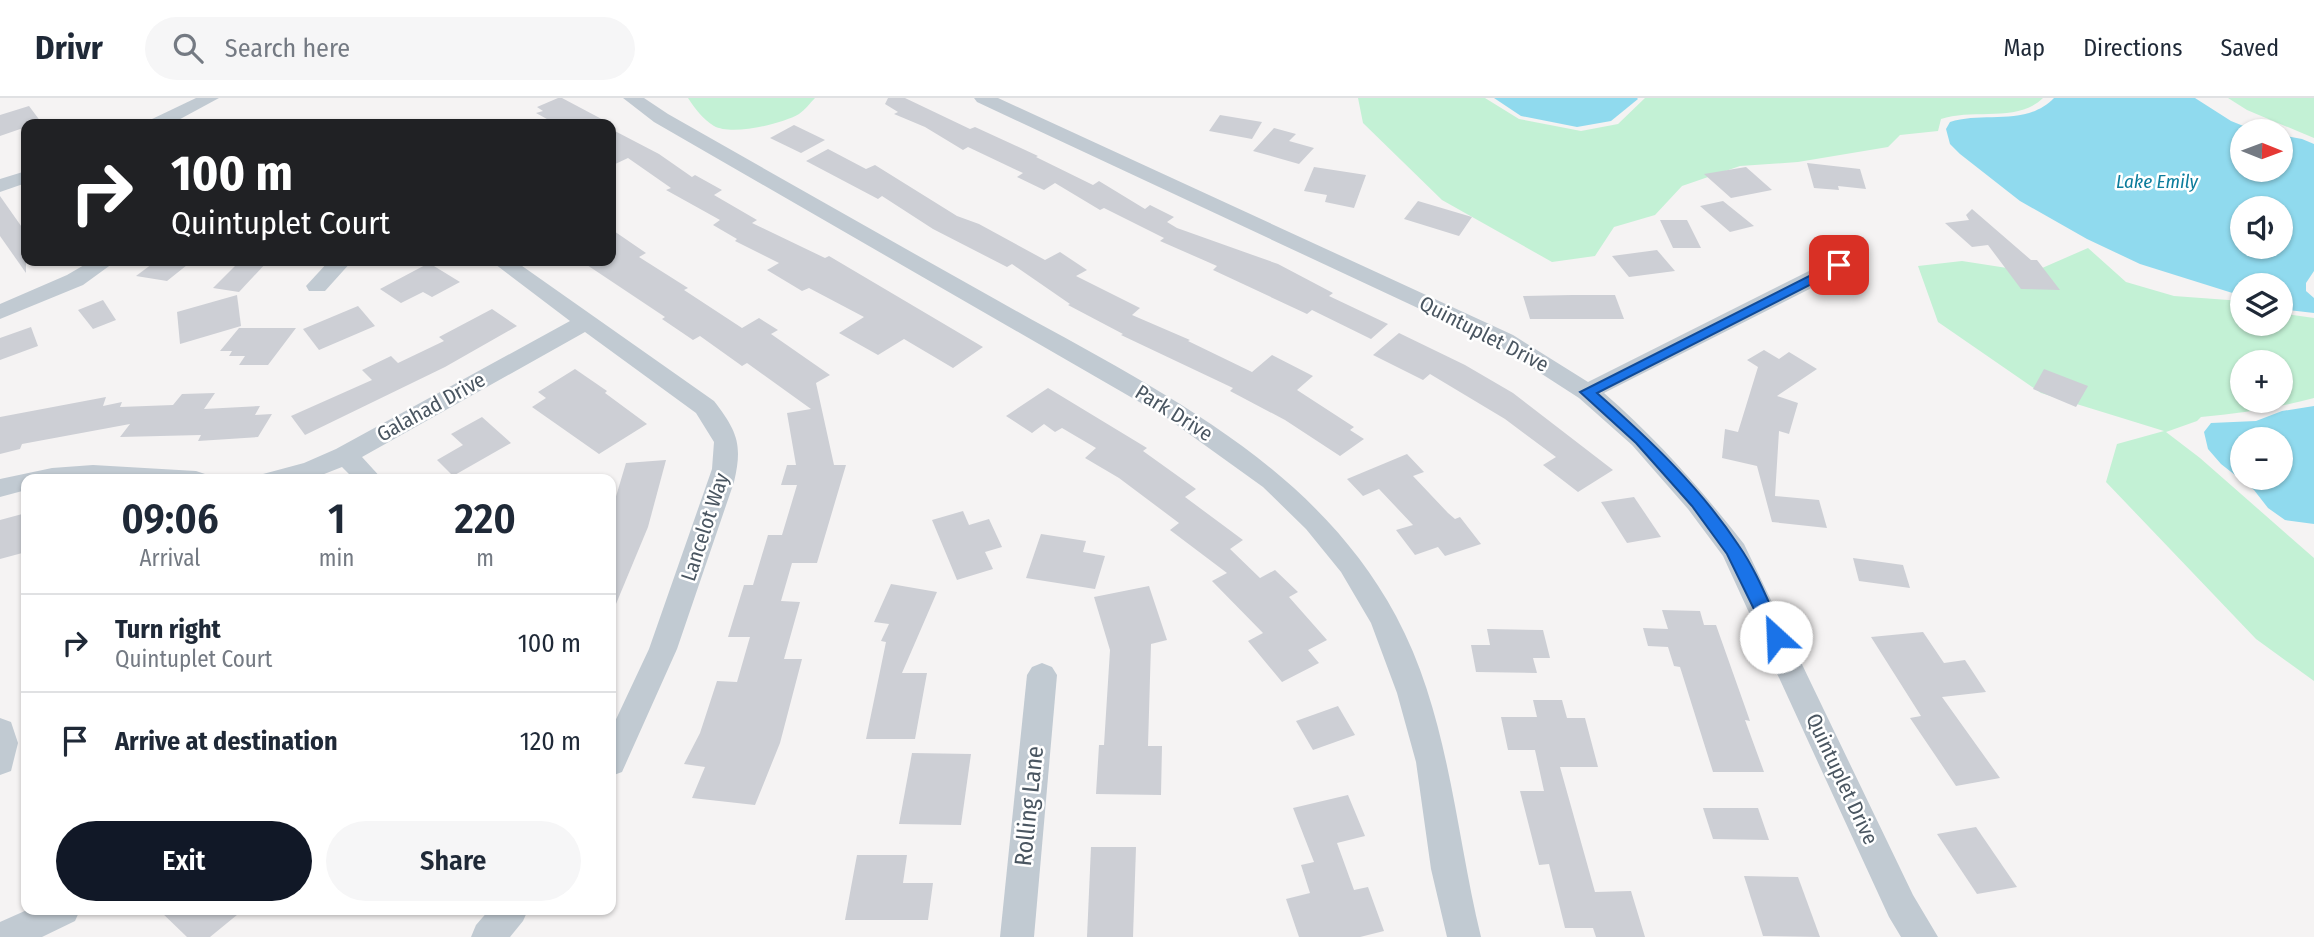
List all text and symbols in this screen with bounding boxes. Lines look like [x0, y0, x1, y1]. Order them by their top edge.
search box [145, 17, 635, 80]
text: Drivr [35, 28, 103, 68]
icon: search [169, 29, 207, 67]
text: Search here [225, 33, 350, 64]
text: Map [2004, 34, 2045, 62]
text: Directions [2083, 34, 2182, 62]
text: Saved [2220, 34, 2279, 62]
north arrow [2230, 119, 2292, 182]
map controls [2230, 119, 2293, 490]
text: 100 m [171, 144, 293, 203]
icon: right [56, 147, 147, 238]
water label: Lake Emily [2116, 170, 2199, 193]
button: sound [2230, 196, 2293, 259]
text: Quintuplet Court [171, 204, 390, 242]
pin [1809, 235, 1869, 295]
icon: arrive [1820, 246, 1858, 284]
button: layers [2230, 273, 2293, 336]
street label: Quintuplet Drive [1415, 290, 1553, 378]
button: + [2230, 350, 2293, 413]
street label: Galahad Drive [372, 367, 490, 447]
street label: Park Drive [1130, 379, 1218, 447]
button: − [2230, 427, 2293, 490]
street label: Lancelot Way [675, 469, 735, 584]
text: 09:06 [121, 494, 219, 544]
text: 1 [328, 494, 345, 544]
text: 220 [455, 494, 516, 544]
text: Arrival [139, 544, 200, 572]
text: min [319, 544, 354, 572]
text: m [476, 544, 494, 572]
position arrow [1739, 600, 1813, 674]
text: Turn right [115, 614, 221, 645]
icon: right [56, 624, 94, 662]
text: 100 m [518, 628, 581, 659]
text: Quintuplet Court [115, 645, 272, 673]
street label: Quintuplet Drive [1800, 709, 1884, 849]
icon: arrive [56, 722, 94, 760]
text: Arrive at destination [115, 726, 338, 757]
text: 120 m [520, 726, 581, 757]
street label: Rolling Lane [1009, 745, 1049, 867]
button: Exit [56, 821, 312, 901]
button: Share [326, 821, 581, 901]

